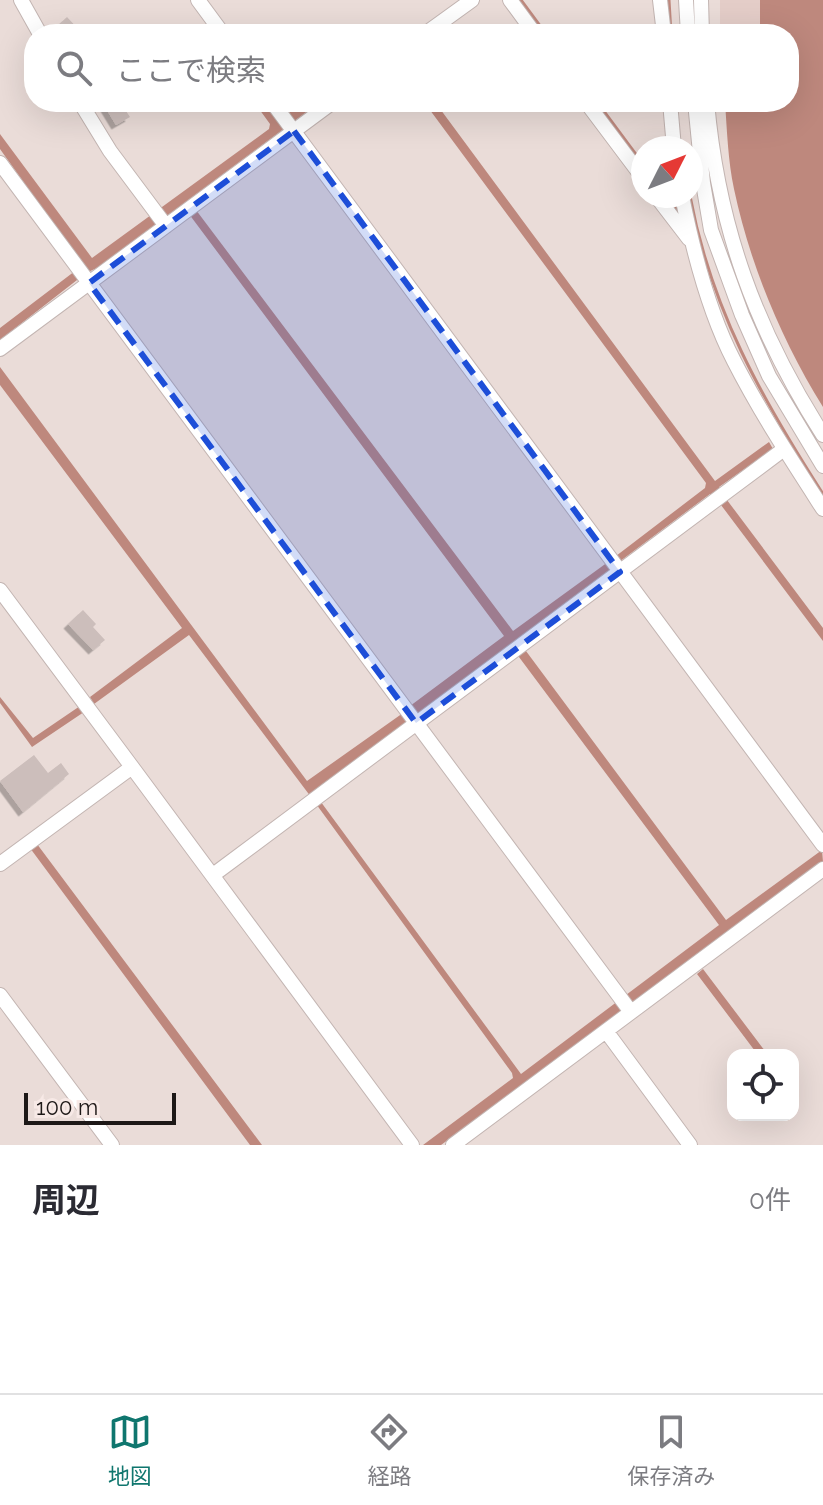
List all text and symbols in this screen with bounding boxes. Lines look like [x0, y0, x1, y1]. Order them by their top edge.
search box [24, 24, 799, 112]
icon: search [52, 46, 96, 90]
text: ここで検索 [116, 53, 266, 88]
north arrow [631, 136, 703, 208]
map controls [727, 1049, 799, 1121]
button: locate [727, 1049, 799, 1121]
scale bar [24, 1089, 176, 1125]
text: 100 m [36, 1094, 98, 1120]
text: 周辺 [32, 1180, 100, 1220]
text: 0件 [749, 1185, 791, 1215]
tab: 地図 [108, 1410, 152, 1490]
tab: 経路 [367, 1410, 411, 1490]
tab: 保存済み [627, 1410, 715, 1490]

